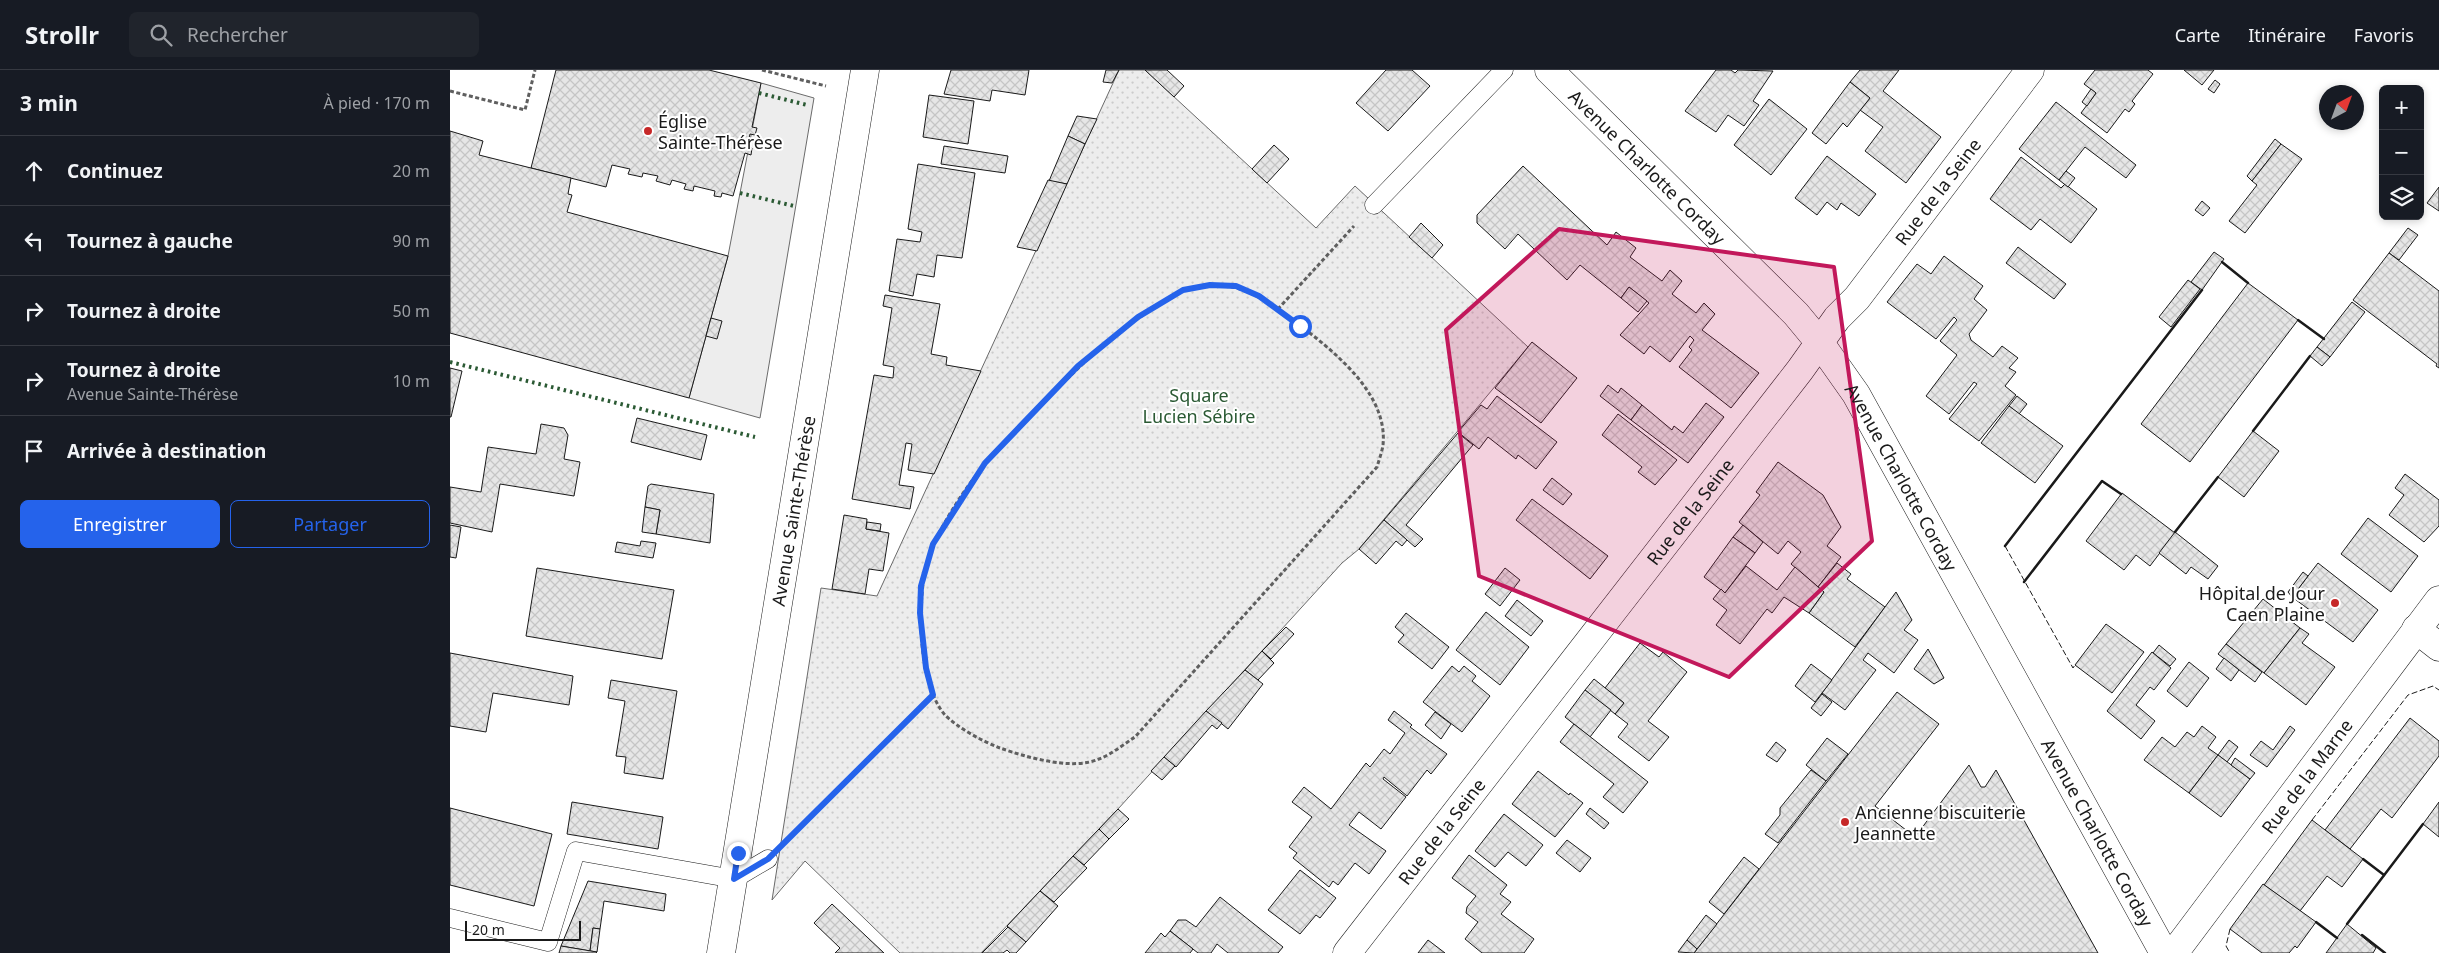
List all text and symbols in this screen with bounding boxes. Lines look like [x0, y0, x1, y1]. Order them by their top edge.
search box [129, 12, 479, 57]
text: Strollr [25, 18, 99, 51]
icon: search [147, 21, 175, 49]
text: Rechercher [187, 22, 288, 48]
text: Carte [2175, 23, 2220, 47]
text: Itinéraire [2248, 23, 2326, 47]
text: Favoris [2354, 23, 2414, 47]
street label: Avenue Charlotte Corday [1564, 84, 1731, 250]
north arrow [2319, 85, 2364, 130]
map controls [2379, 85, 2424, 220]
button: + [2379, 85, 2424, 130]
text: 3 min [20, 89, 78, 117]
text: À pied · 170 m [324, 92, 430, 114]
place label: Église Sainte-Thérèse [658, 109, 783, 154]
marker: Église Sainte-Thérèse [642, 125, 654, 137]
button: − [2379, 130, 2424, 175]
street label: Rue de la Seine [1889, 133, 1986, 250]
icon: ahead [20, 157, 48, 185]
text: Continuez [67, 158, 163, 184]
text: 20 m [393, 160, 430, 182]
button: layers [2379, 175, 2424, 220]
icon: left [20, 227, 48, 255]
text: Tournez à gauche [67, 228, 233, 254]
text: 90 m [393, 230, 430, 252]
icon: right [20, 297, 48, 325]
text: Tournez à droite [67, 298, 221, 324]
text: 50 m [393, 300, 430, 322]
route start [1289, 315, 1312, 338]
text: Tournez à droite [67, 357, 221, 383]
icon: right [20, 367, 48, 395]
text: 10 m [393, 370, 430, 392]
street label: Avenue Charlotte Corday [1840, 378, 1964, 576]
text: Avenue Sainte-Thérèse [67, 383, 238, 405]
park label: Square Lucien Sébire [1143, 383, 1255, 428]
street label: Avenue Sainte-Thérèse [766, 414, 820, 608]
icon: arrive [20, 437, 48, 465]
text: Arrivée à destination [67, 438, 266, 464]
street label: Rue de la Seine [1641, 453, 1739, 570]
button: Enregistrer [20, 500, 220, 548]
button: Partager [230, 500, 430, 548]
place label: Hôpital de Jour Caen Plaine [2199, 581, 2326, 626]
marker: Hôpital de Jour Caen Plaine [2329, 597, 2341, 609]
street label: Rue de la Marne [2256, 714, 2358, 839]
street label: Avenue Charlotte Corday [2036, 734, 2159, 932]
street label: Rue de la Seine [1393, 773, 1490, 890]
place label: Ancienne biscuiterie Jeannette [1853, 800, 2026, 845]
marker: Ancienne biscuiterie Jeannette [1839, 816, 1851, 828]
route end [727, 842, 750, 865]
scale bar [465, 918, 581, 941]
text: 20 m [472, 920, 505, 939]

